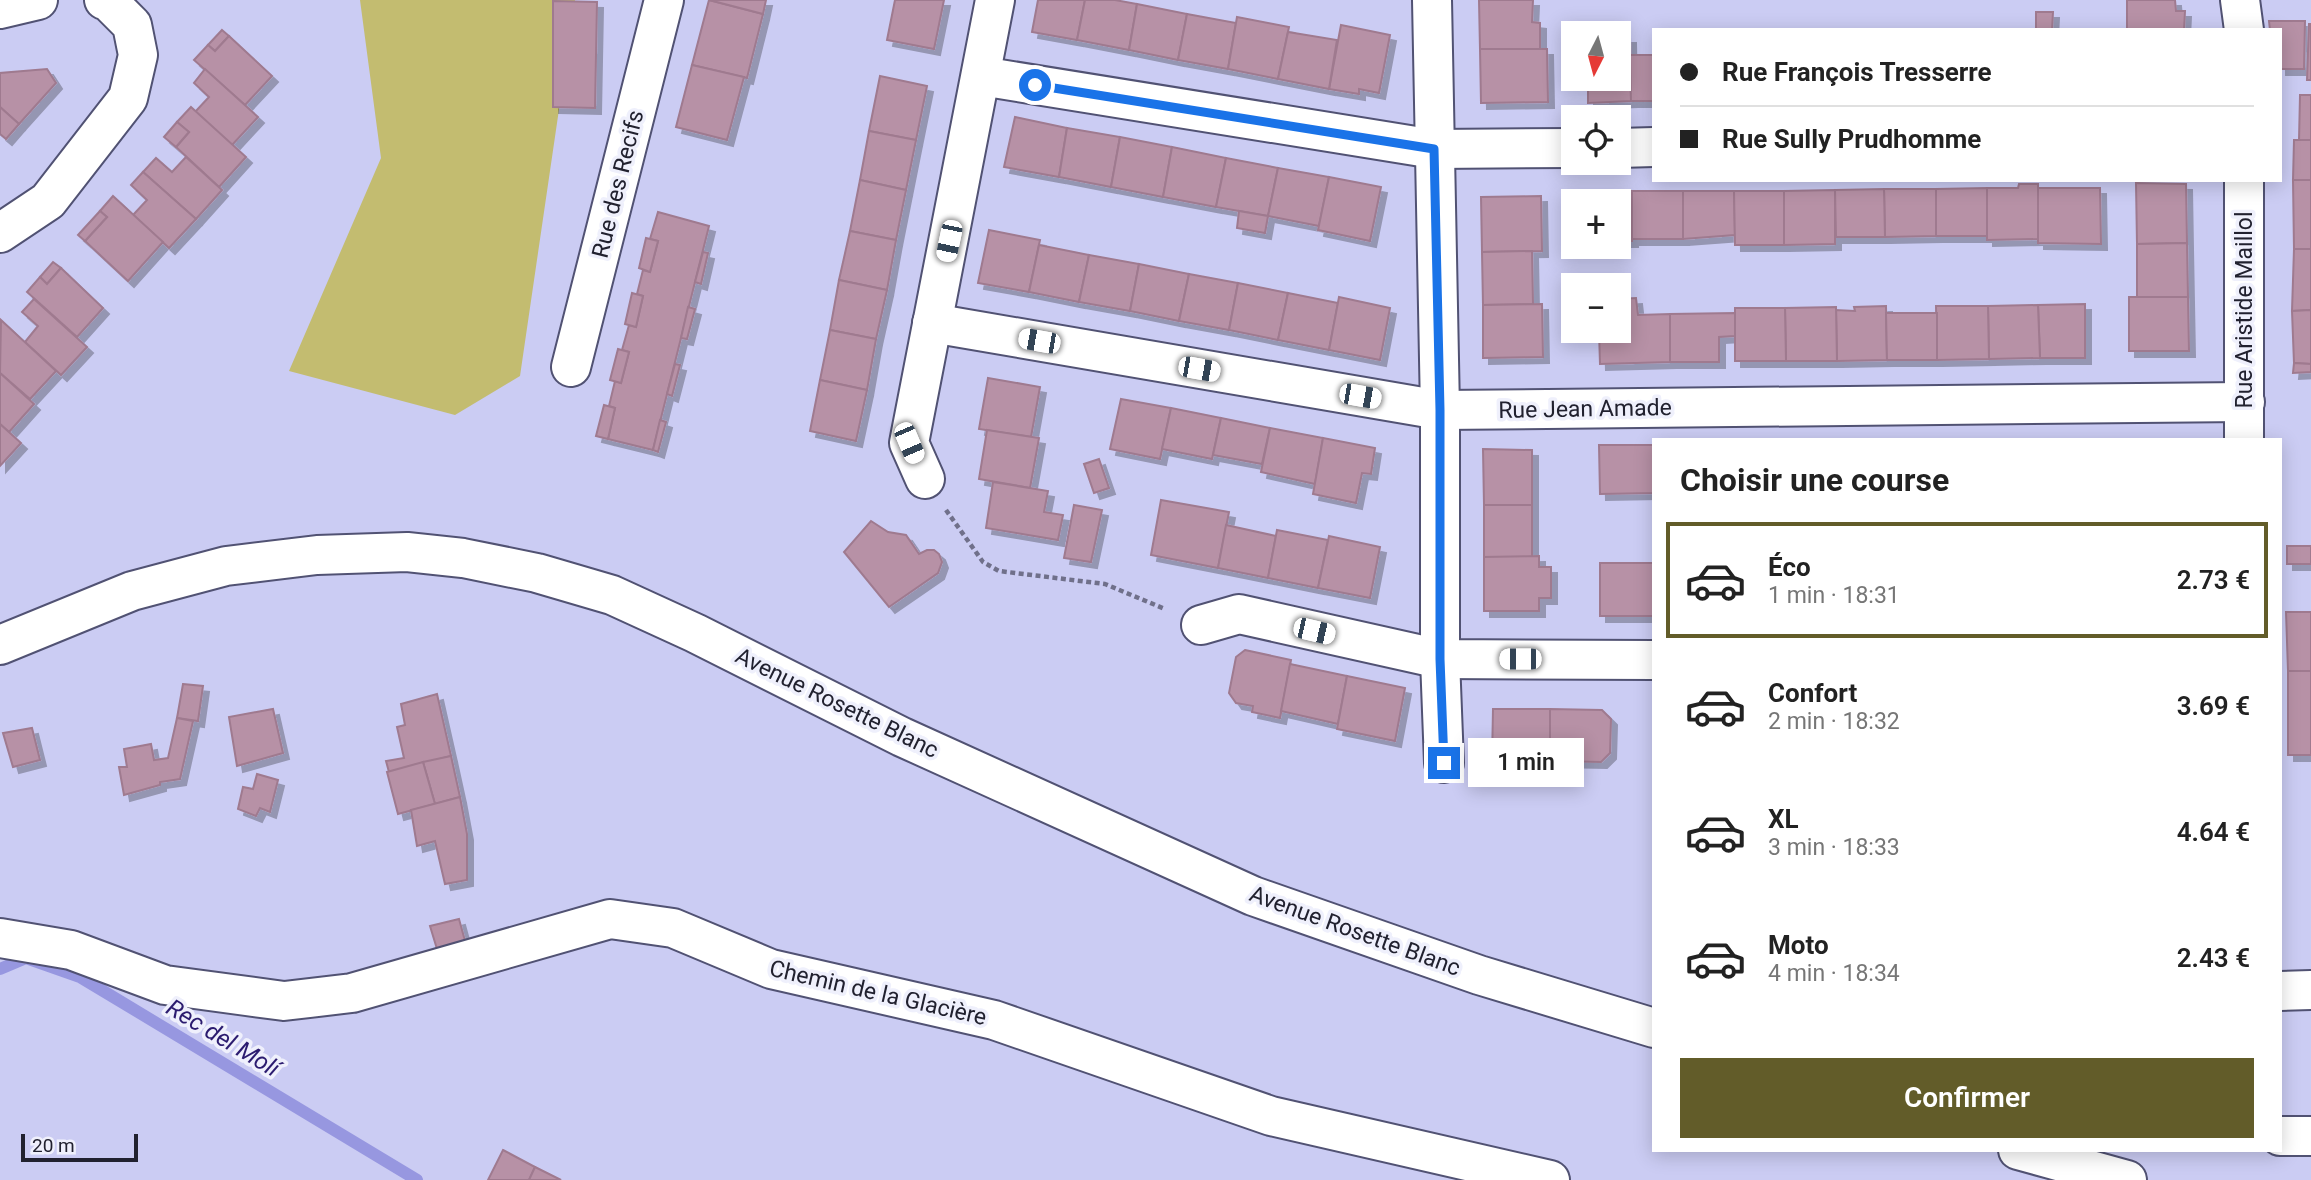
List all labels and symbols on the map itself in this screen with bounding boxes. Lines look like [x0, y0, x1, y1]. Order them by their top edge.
north arrow [1561, 21, 1631, 91]
route start [1019, 69, 1051, 101]
street label: Rue des Recifs [587, 107, 649, 261]
street label: Rue Aristide Maillol [2231, 211, 2258, 409]
car [935, 218, 964, 264]
car [1017, 327, 1062, 355]
car [1177, 355, 1222, 383]
car [1338, 382, 1383, 410]
street label: Rue Jean Amade [1498, 394, 1672, 424]
car [892, 420, 927, 466]
car [1292, 616, 1337, 646]
street label: Avenue Rosette Blanc [731, 642, 943, 764]
car [1500, 649, 1542, 670]
callout: 1 min [1468, 738, 1584, 788]
route end [1428, 747, 1460, 779]
street label: Avenue Rosette Blanc [1246, 880, 1464, 982]
street label: Chemin de la Glacière [767, 955, 989, 1031]
water label: Rec del Molí [161, 993, 287, 1084]
scale bar [21, 1131, 138, 1163]

